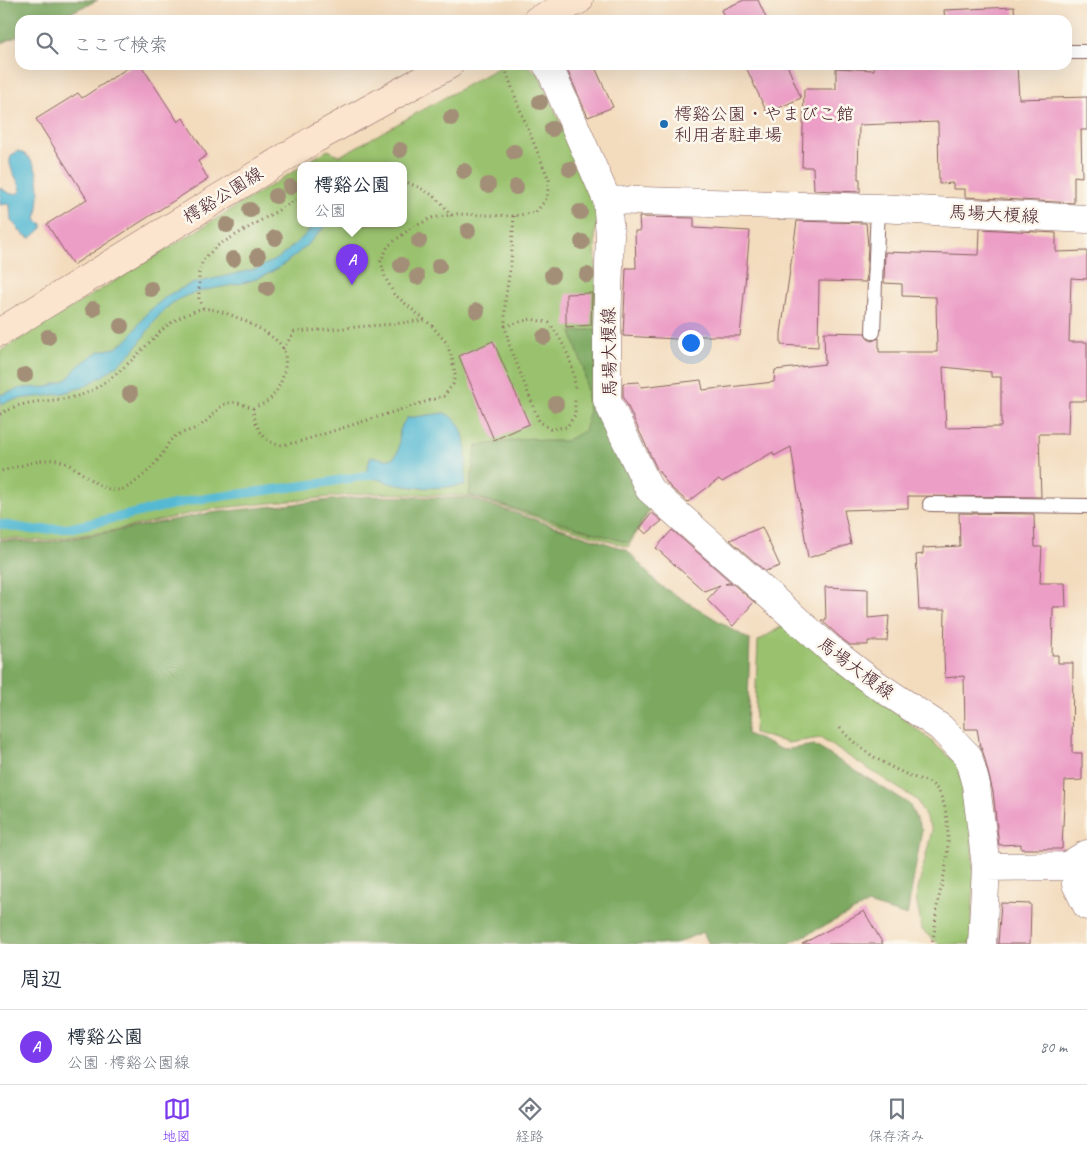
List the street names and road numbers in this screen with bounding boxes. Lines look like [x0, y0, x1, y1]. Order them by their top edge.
street label: 樗谿公園線 [179, 162, 267, 228]
street label: 馬場大榎線 [948, 201, 1040, 227]
street label: 馬場大榎線 [597, 307, 621, 397]
street label: 馬場大榎線 [813, 632, 899, 704]

